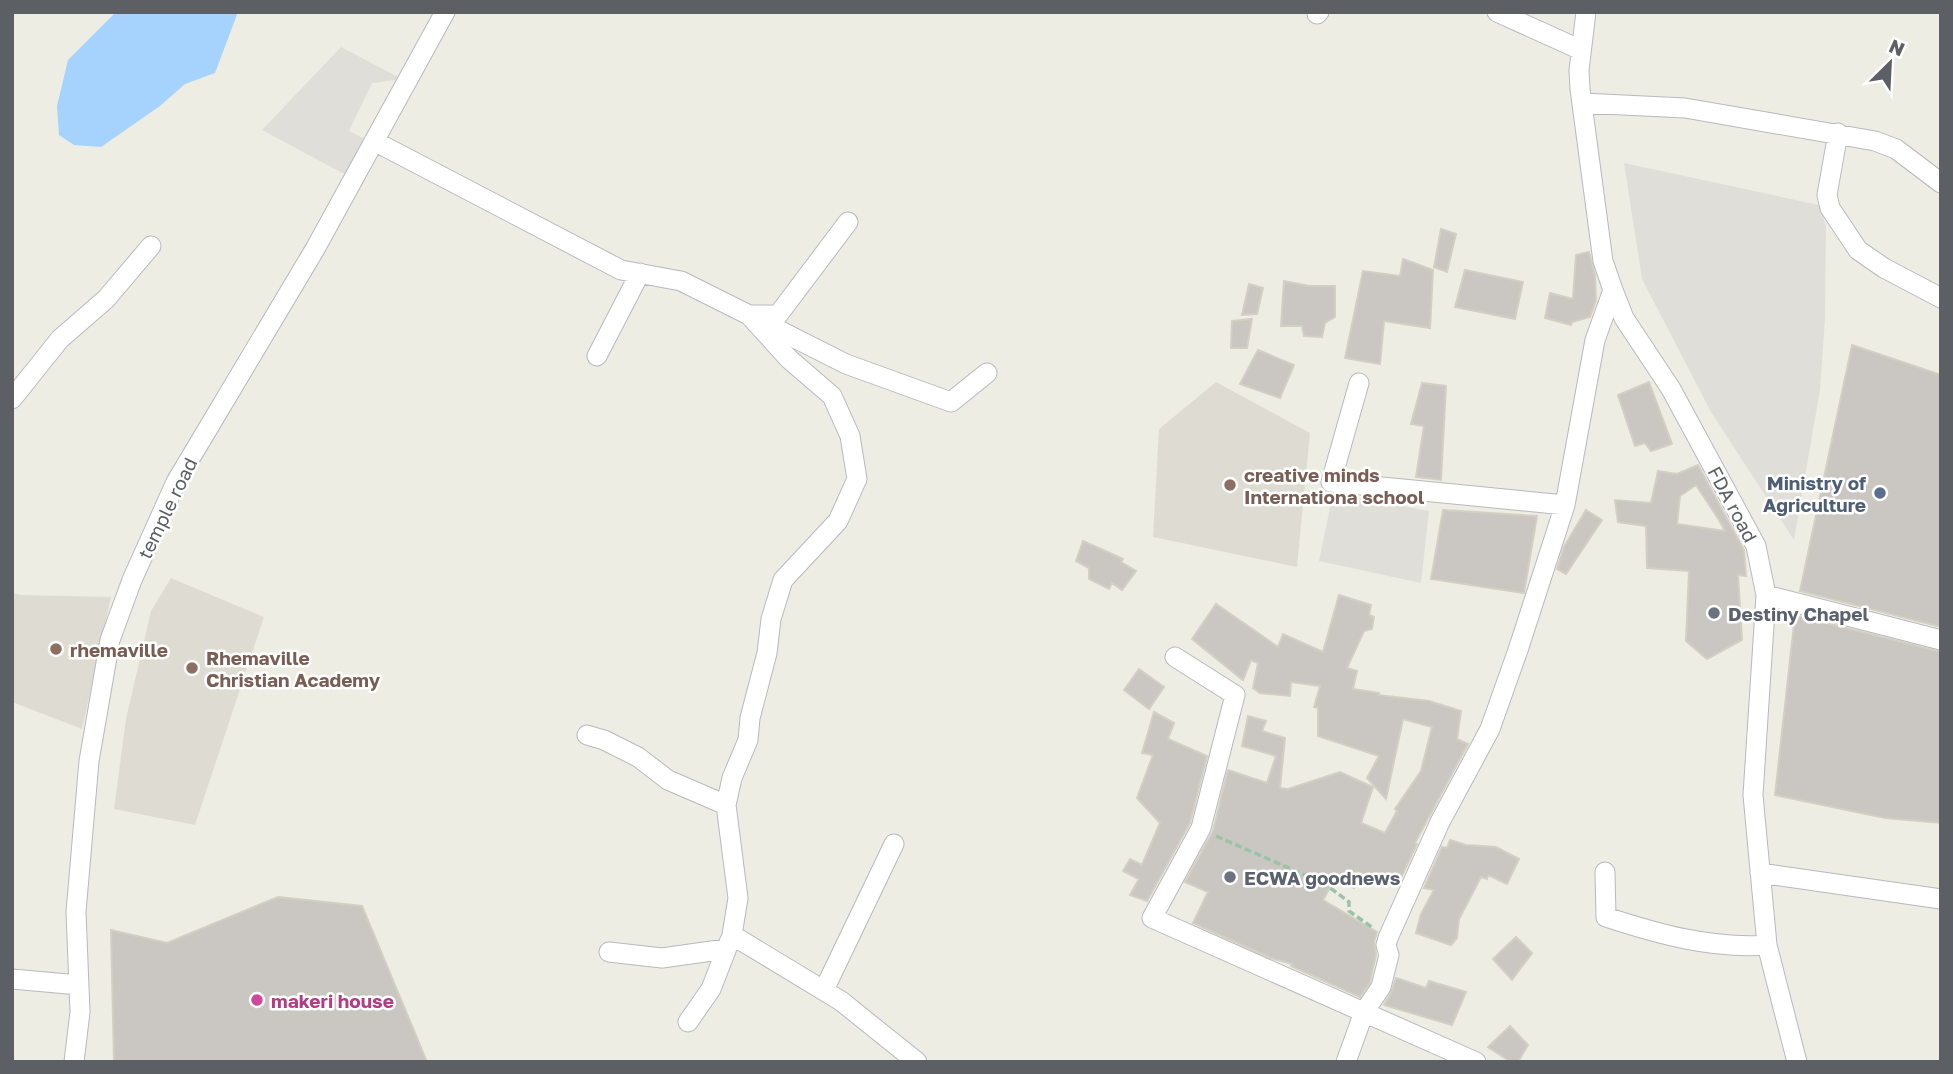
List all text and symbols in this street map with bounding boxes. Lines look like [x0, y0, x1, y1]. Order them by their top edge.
north arrow [1855, 28, 1925, 98]
text: N [1886, 34, 1908, 60]
street label: temple road [133, 454, 201, 562]
street label: FDA road [1703, 462, 1763, 546]
place label: creative minds Internationa school [1244, 463, 1424, 508]
place label: Ministry of Agriculture [1763, 471, 1866, 516]
marker: creative minds Internationa school [1222, 477, 1238, 493]
marker: Ministry of Agriculture [1872, 485, 1888, 501]
place label: Destiny Chapel [1728, 602, 1869, 625]
marker: Destiny Chapel [1706, 605, 1722, 621]
place label: rhemaville [70, 638, 168, 661]
marker: rhemaville [48, 641, 64, 657]
place label: Rhemaville Christian Academy [206, 646, 381, 691]
marker: Rhemaville Christian Academy [184, 660, 200, 676]
place label: ECWA goodnews [1244, 866, 1401, 889]
marker: ECWA goodnews [1222, 869, 1238, 885]
place label: makeri house [271, 989, 394, 1012]
marker: makeri house [249, 992, 265, 1008]

